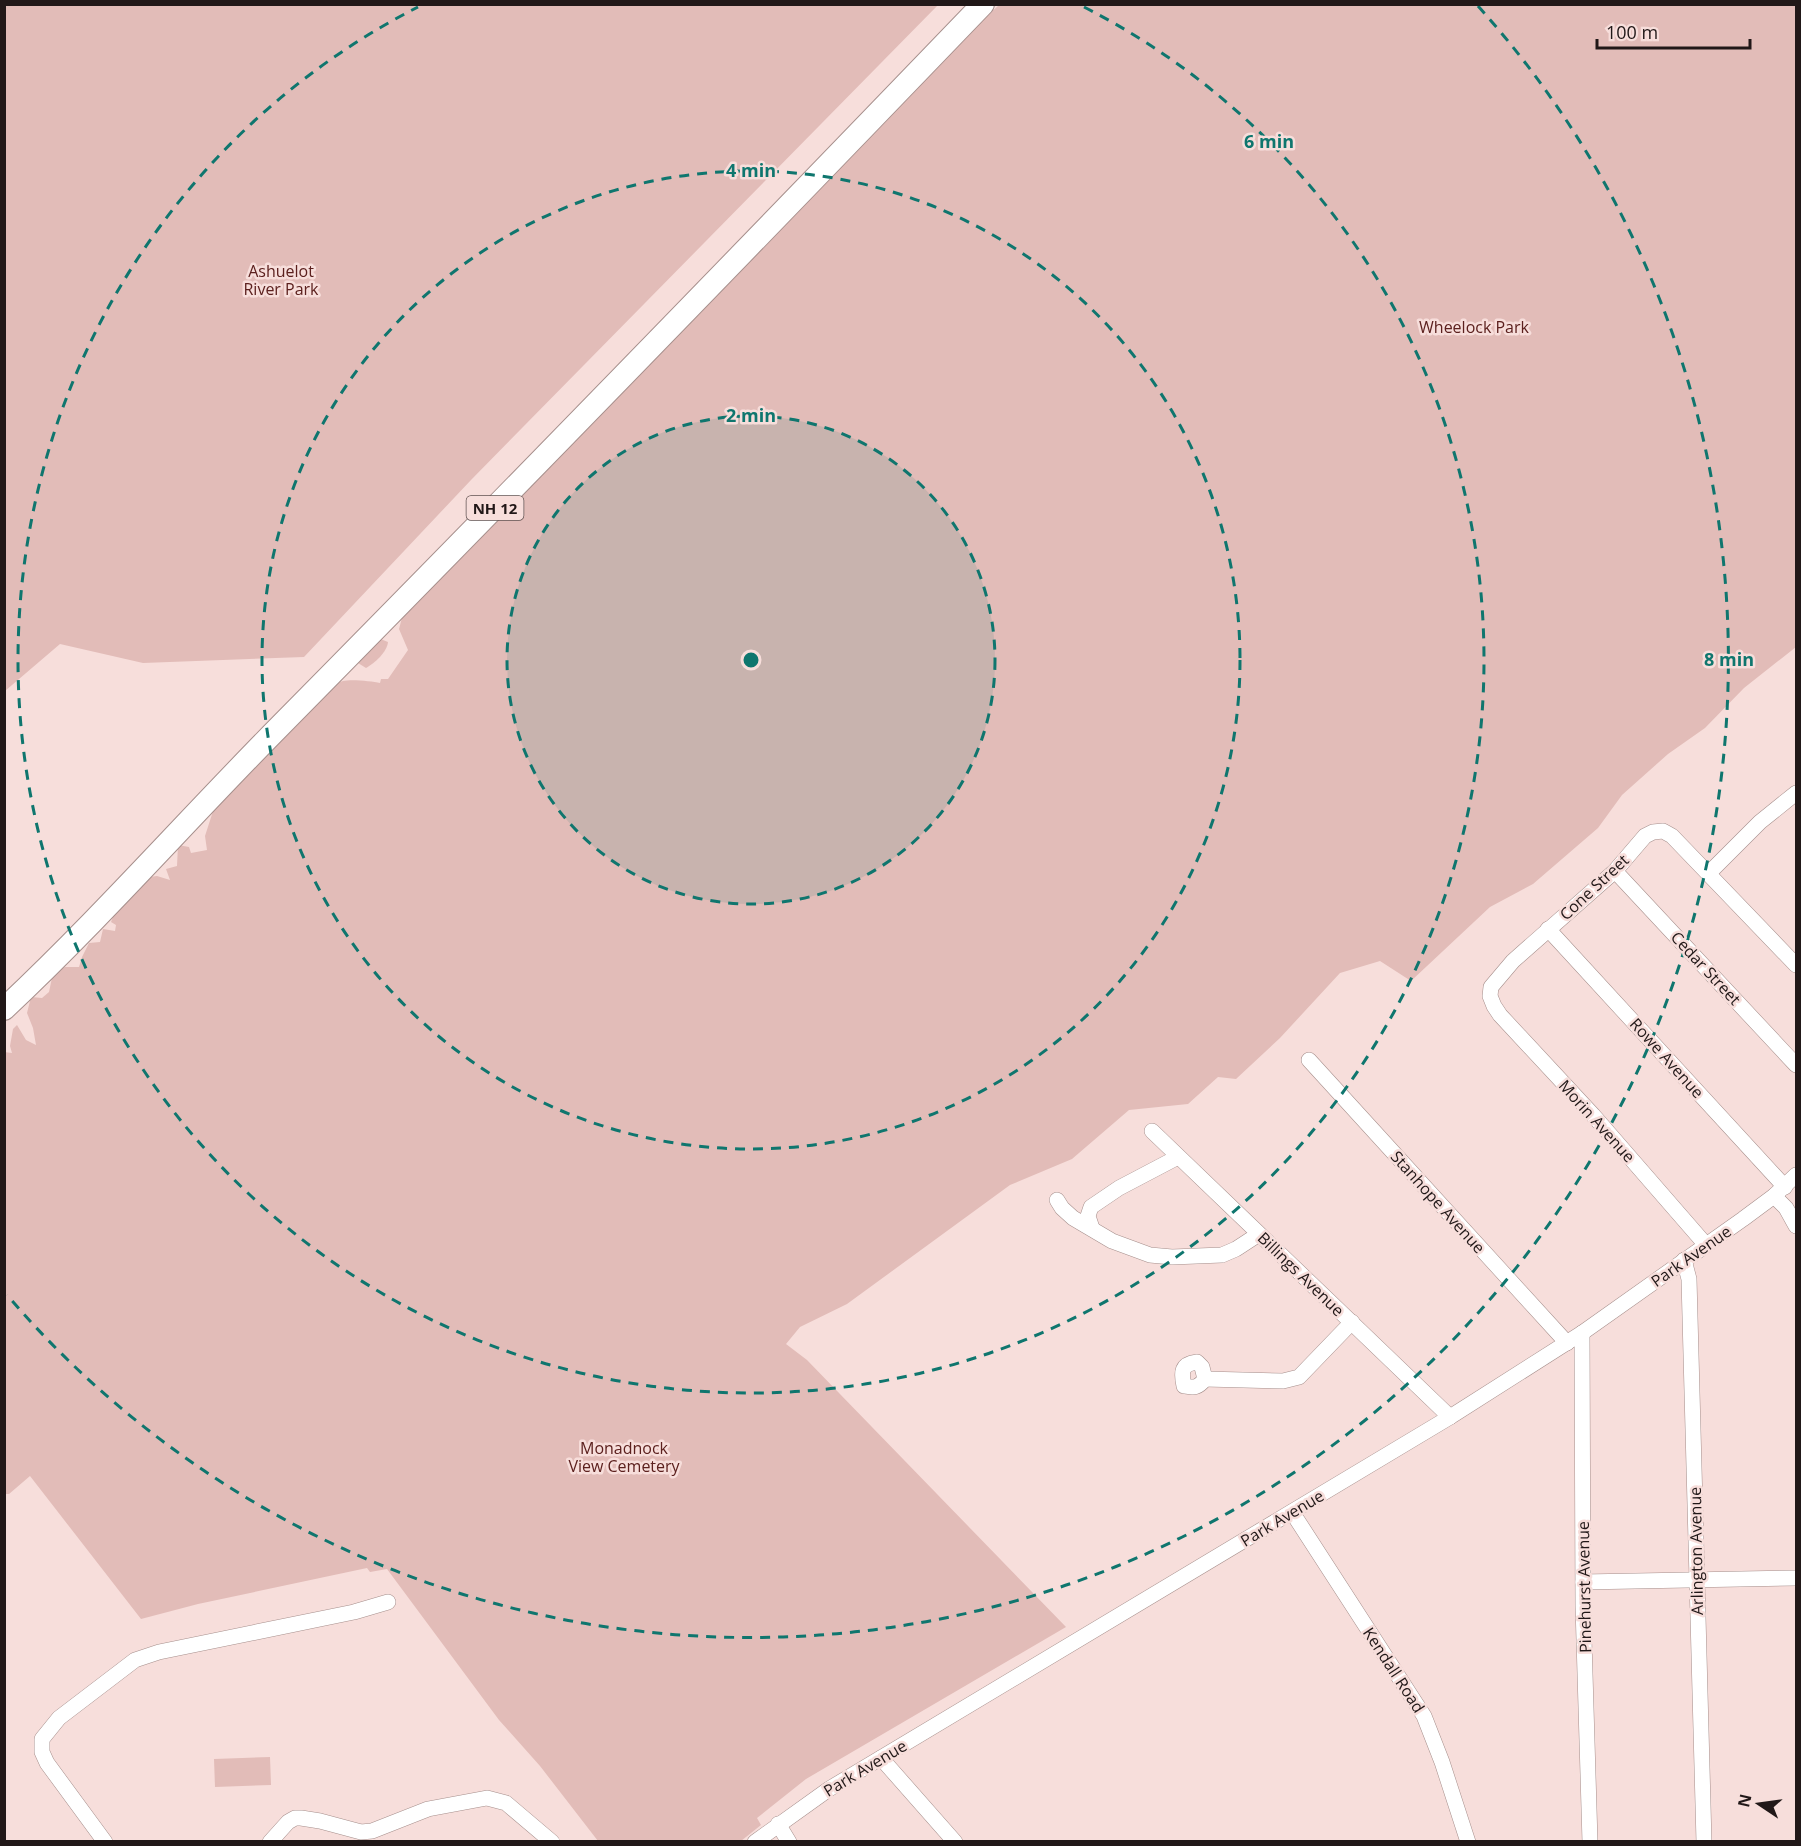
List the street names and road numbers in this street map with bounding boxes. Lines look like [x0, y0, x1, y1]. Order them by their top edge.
road number: NH 12 [466, 496, 524, 520]
street label: Cone Street [1555, 849, 1634, 925]
street label: Cedar Street [1666, 926, 1746, 1010]
street label: Rowe Avenue [1625, 1013, 1709, 1103]
street label: Morin Avenue [1554, 1075, 1640, 1167]
street label: Stanhope Avenue [1386, 1146, 1490, 1258]
street label: Park Avenue [1646, 1220, 1736, 1292]
street label: Billings Avenue [1253, 1227, 1349, 1321]
street label: Park Avenue [1236, 1485, 1328, 1551]
street label: Arlington Avenue [1684, 1487, 1708, 1615]
street label: Pinehurst Avenue [1572, 1521, 1596, 1653]
street label: Kendall Road [1358, 1623, 1430, 1717]
street label: Park Avenue [819, 1735, 911, 1801]

